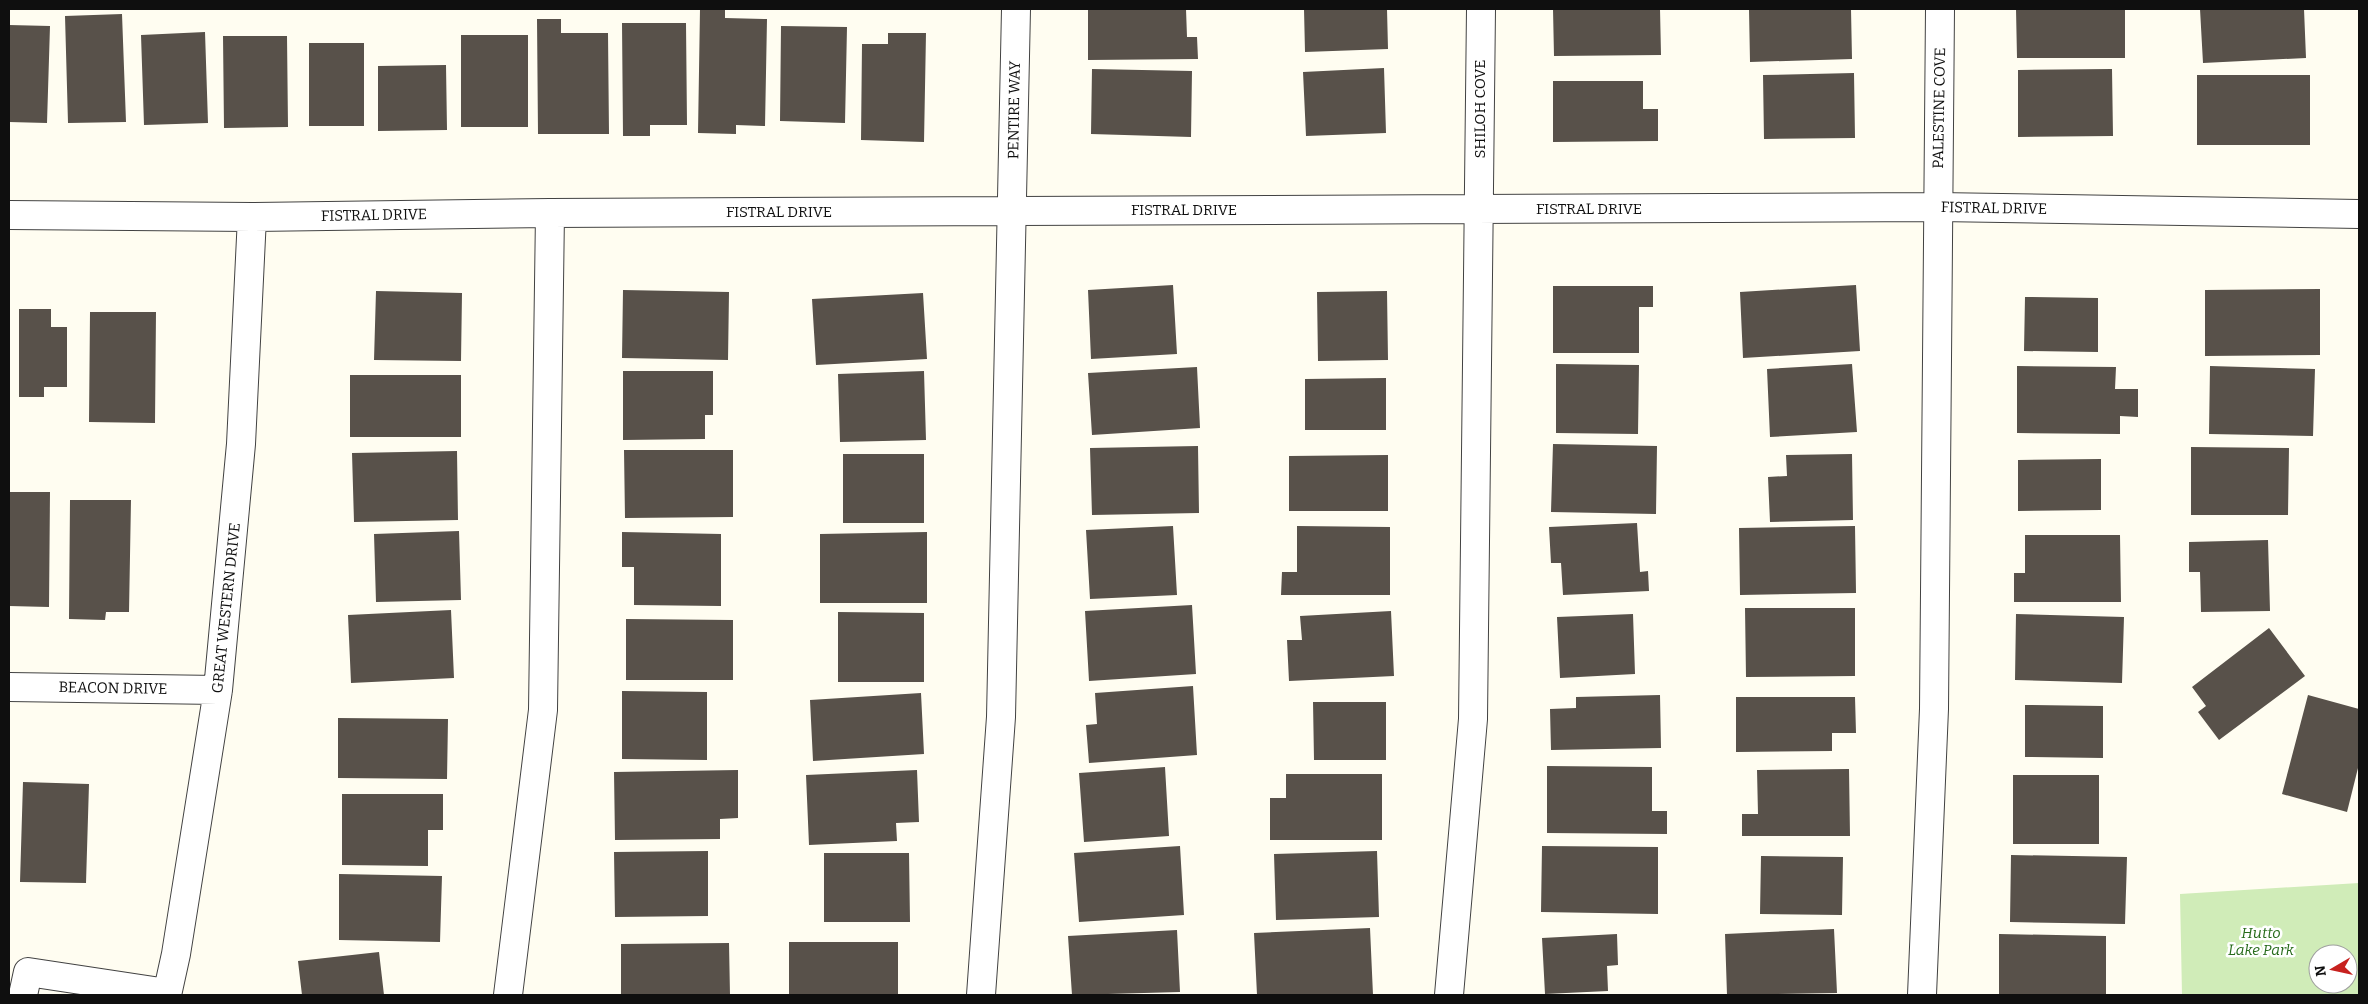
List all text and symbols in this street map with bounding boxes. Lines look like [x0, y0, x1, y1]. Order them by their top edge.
street label: PALESTINE COVE [1929, 47, 1949, 169]
street label: PENTIRE WAY [1004, 60, 1024, 159]
street label: SHILOH COVE [1471, 60, 1489, 158]
street label: FISTRAL DRIVE [1941, 198, 2047, 218]
street label: FISTRAL DRIVE [1536, 200, 1642, 218]
street label: FISTRAL DRIVE [1131, 201, 1237, 219]
street label: FISTRAL DRIVE [726, 203, 832, 221]
street label: FISTRAL DRIVE [321, 205, 427, 225]
street label: GREAT WESTERN DRIVE [208, 522, 244, 694]
street label: BEACON DRIVE [58, 678, 168, 698]
park label: Hutto Lake Park [2228, 924, 2295, 959]
north arrow [2308, 944, 2358, 994]
text: N [2311, 964, 2330, 978]

